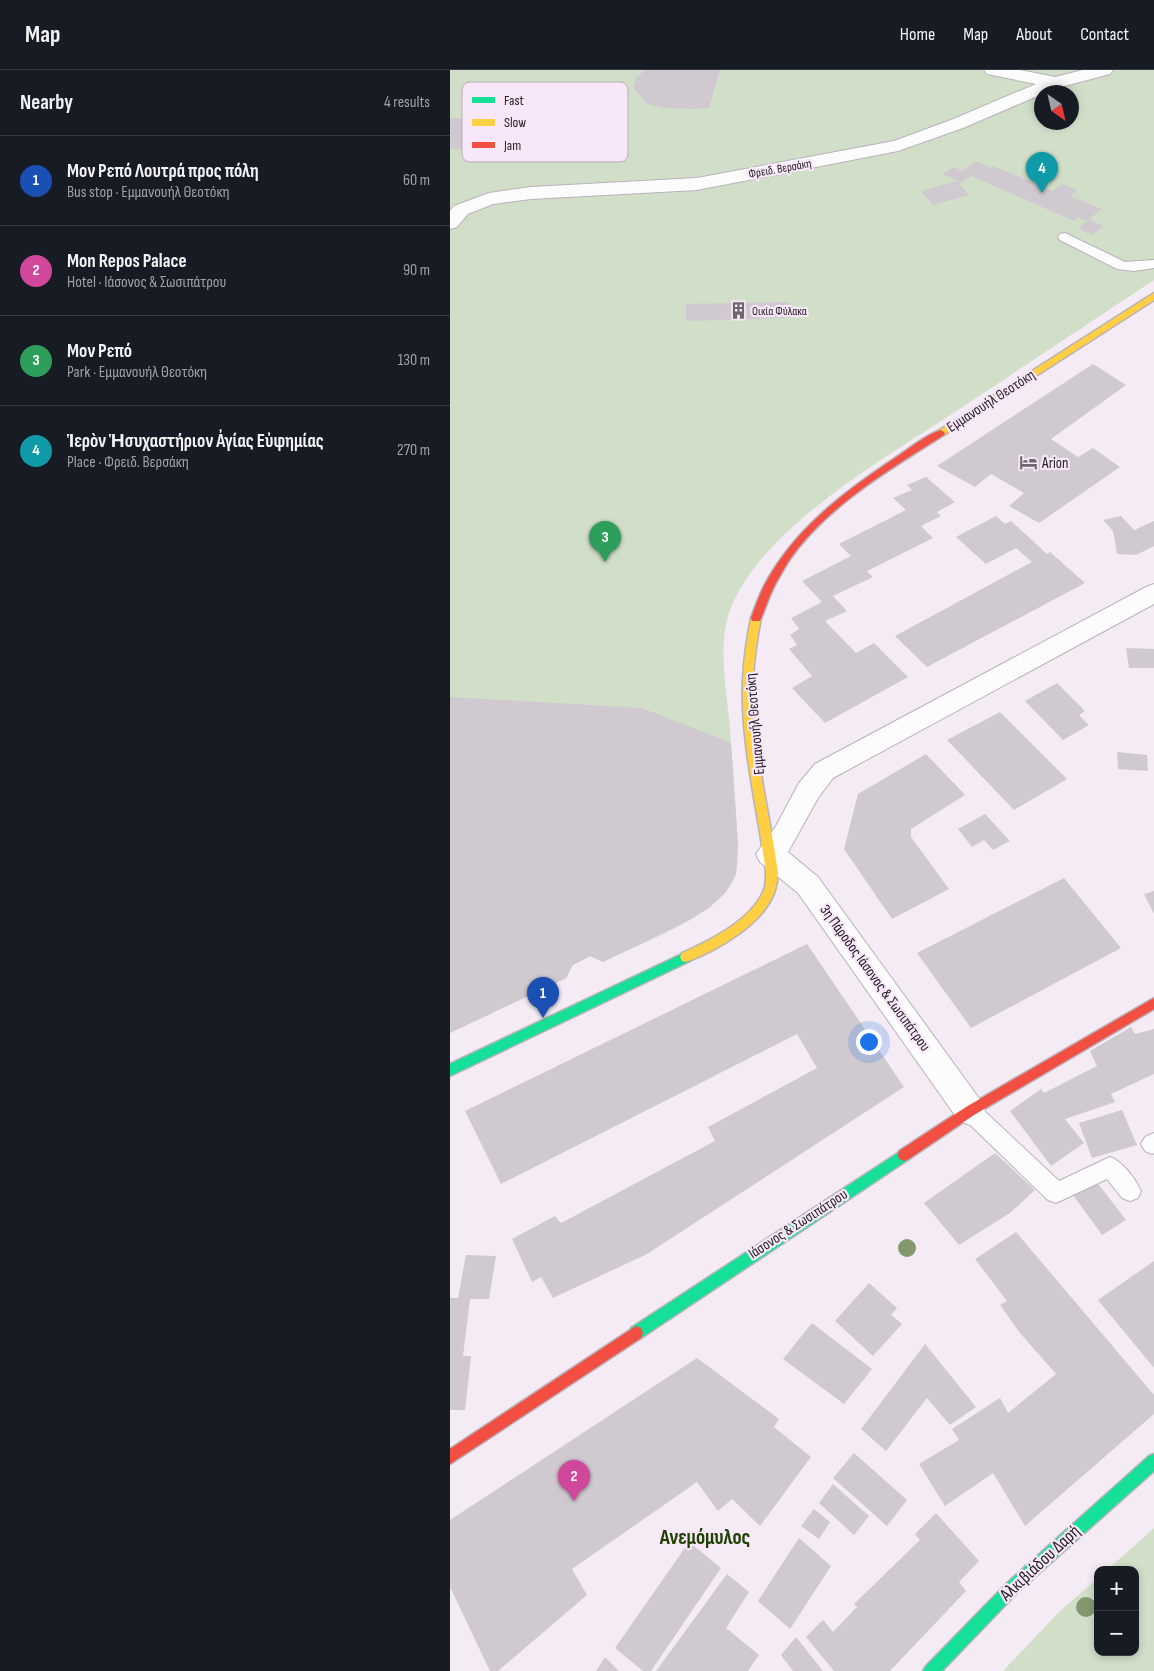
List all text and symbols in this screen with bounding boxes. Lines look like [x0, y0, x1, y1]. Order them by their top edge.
text: Map [25, 20, 60, 49]
text: Home [900, 24, 935, 45]
text: Map [963, 24, 988, 45]
text: About [1016, 24, 1052, 45]
text: Contact [1080, 24, 1129, 45]
legend [462, 82, 628, 162]
north arrow [1034, 85, 1079, 130]
text: Nearby [20, 90, 73, 115]
text: Fast [504, 92, 524, 109]
text: 4 results [384, 93, 430, 112]
text: Slow [504, 114, 526, 131]
text: Jam [503, 137, 521, 154]
pin: 4 [1026, 152, 1058, 193]
street label: Φρειδ. Βερσάκη [747, 156, 813, 182]
text: Μον Ρεπό Λουτρά προς πόλη [67, 160, 259, 183]
text: 1 [33, 171, 39, 190]
text: 60 m [403, 171, 430, 190]
text: Bus stop · Εμμανουήλ Θεοτόκη [67, 183, 229, 202]
text: Mon Repos Palace [67, 250, 187, 273]
text: 2 [32, 261, 40, 280]
text: 90 m [403, 261, 430, 280]
text: Hotel · Ιάσονος & Σωσιπάτρου [67, 273, 226, 292]
building icon: Οικία Φύλακα [728, 301, 748, 321]
place label: Οικία Φύλακα [752, 304, 807, 319]
text: Μον Ρεπό [67, 340, 132, 363]
text: 3 [32, 351, 40, 370]
text: 130 m [398, 351, 430, 370]
text: Park · Εμμανουήλ Θεοτόκη [67, 363, 207, 382]
street label: Εμμανουήλ Θεοτόκη [943, 365, 1039, 437]
text: Ἱερὸν Ἡσυχαστήριον Ἀγίας Εὐφημίας [67, 430, 324, 453]
text: 4 [32, 441, 40, 460]
text: 270 m [397, 441, 430, 460]
text: Place · Φρειδ. Βερσάκη [67, 453, 189, 472]
hotel icon: Arion [1018, 453, 1038, 473]
place label: Arion [1041, 454, 1068, 473]
pin: 3 [589, 521, 621, 562]
street label: Εμμανουήλ Θεοτόκη [741, 673, 769, 775]
street label: 3η Πάροδος Ιάσονος & Σωσιπάτρου [815, 901, 935, 1055]
pin: 1 [527, 977, 559, 1018]
your location [856, 1029, 882, 1055]
street label: Ιάσονος & Σωσιπάτρου [745, 1185, 851, 1263]
pin: 2 [558, 1460, 590, 1501]
street label: Αλκιβιάδου Δαρή [995, 1521, 1084, 1606]
district label: Ανεμόμυλος [659, 1525, 751, 1550]
map controls [1094, 1566, 1139, 1656]
button: + [1094, 1566, 1139, 1611]
button: − [1094, 1611, 1139, 1656]

